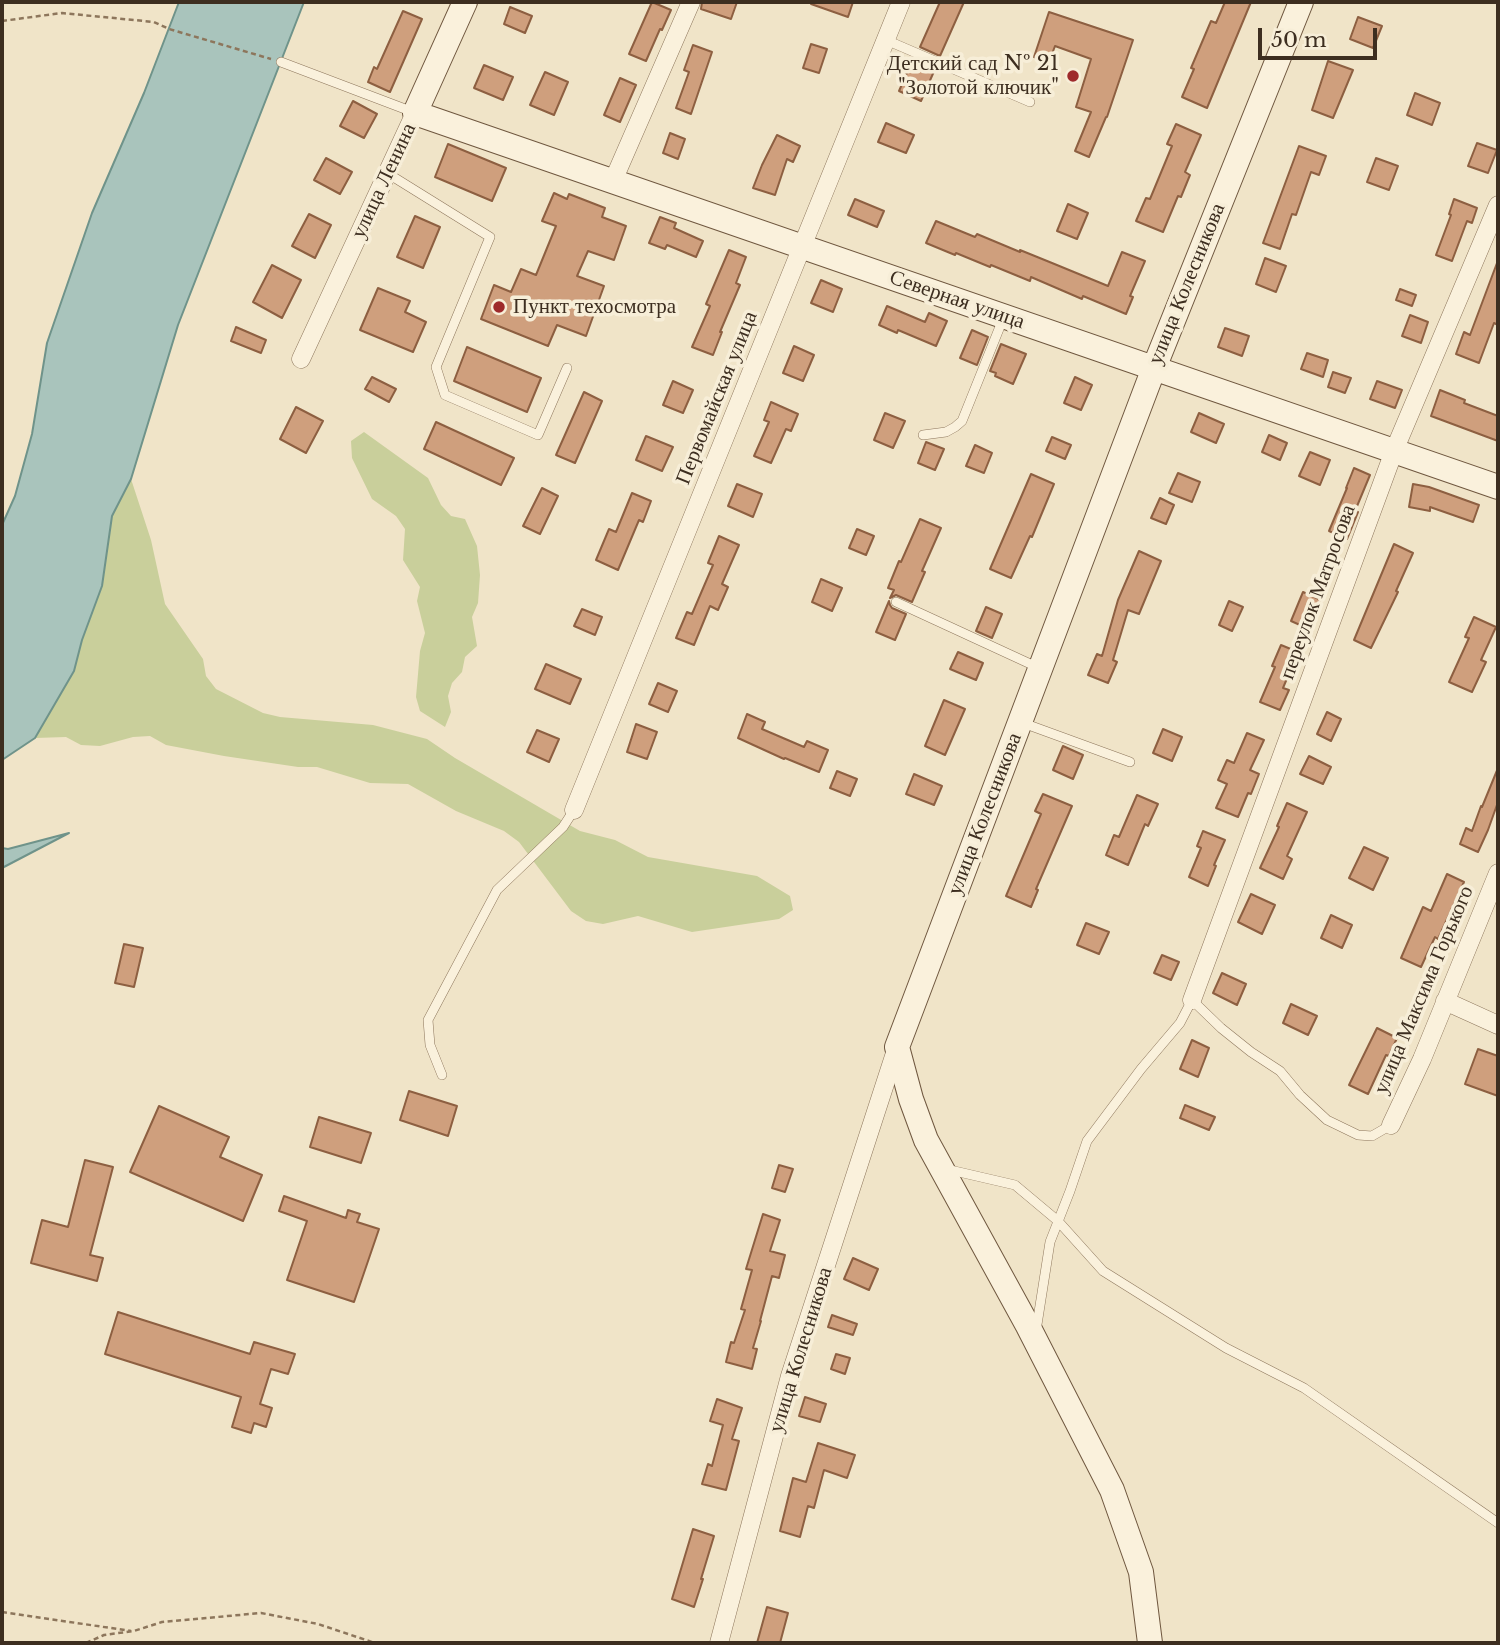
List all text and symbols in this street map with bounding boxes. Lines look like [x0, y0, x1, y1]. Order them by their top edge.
scale bar [1262, 14, 1381, 58]
text: 50 m [1271, 27, 1326, 53]
place label: Детский сад № 21 "Золотой ключик" [887, 51, 1059, 101]
marker: Детский сад № 21 "Золотой ключик" [1065, 68, 1081, 84]
street label: улица Ленина [346, 119, 422, 243]
street label: улица Колесникова [1143, 200, 1231, 368]
street label: Северная улица [886, 265, 1028, 335]
place label: Пункт техосмотра [513, 294, 676, 320]
marker: Пункт техосмотра [491, 299, 507, 315]
street label: Первомайская улица [671, 308, 763, 488]
street label: переулок Матросова [1275, 501, 1361, 683]
street label: улица Колесникова [942, 729, 1028, 899]
street label: улица Максима Горького [1369, 882, 1479, 1098]
street label: улица Колесникова [764, 1264, 838, 1436]

